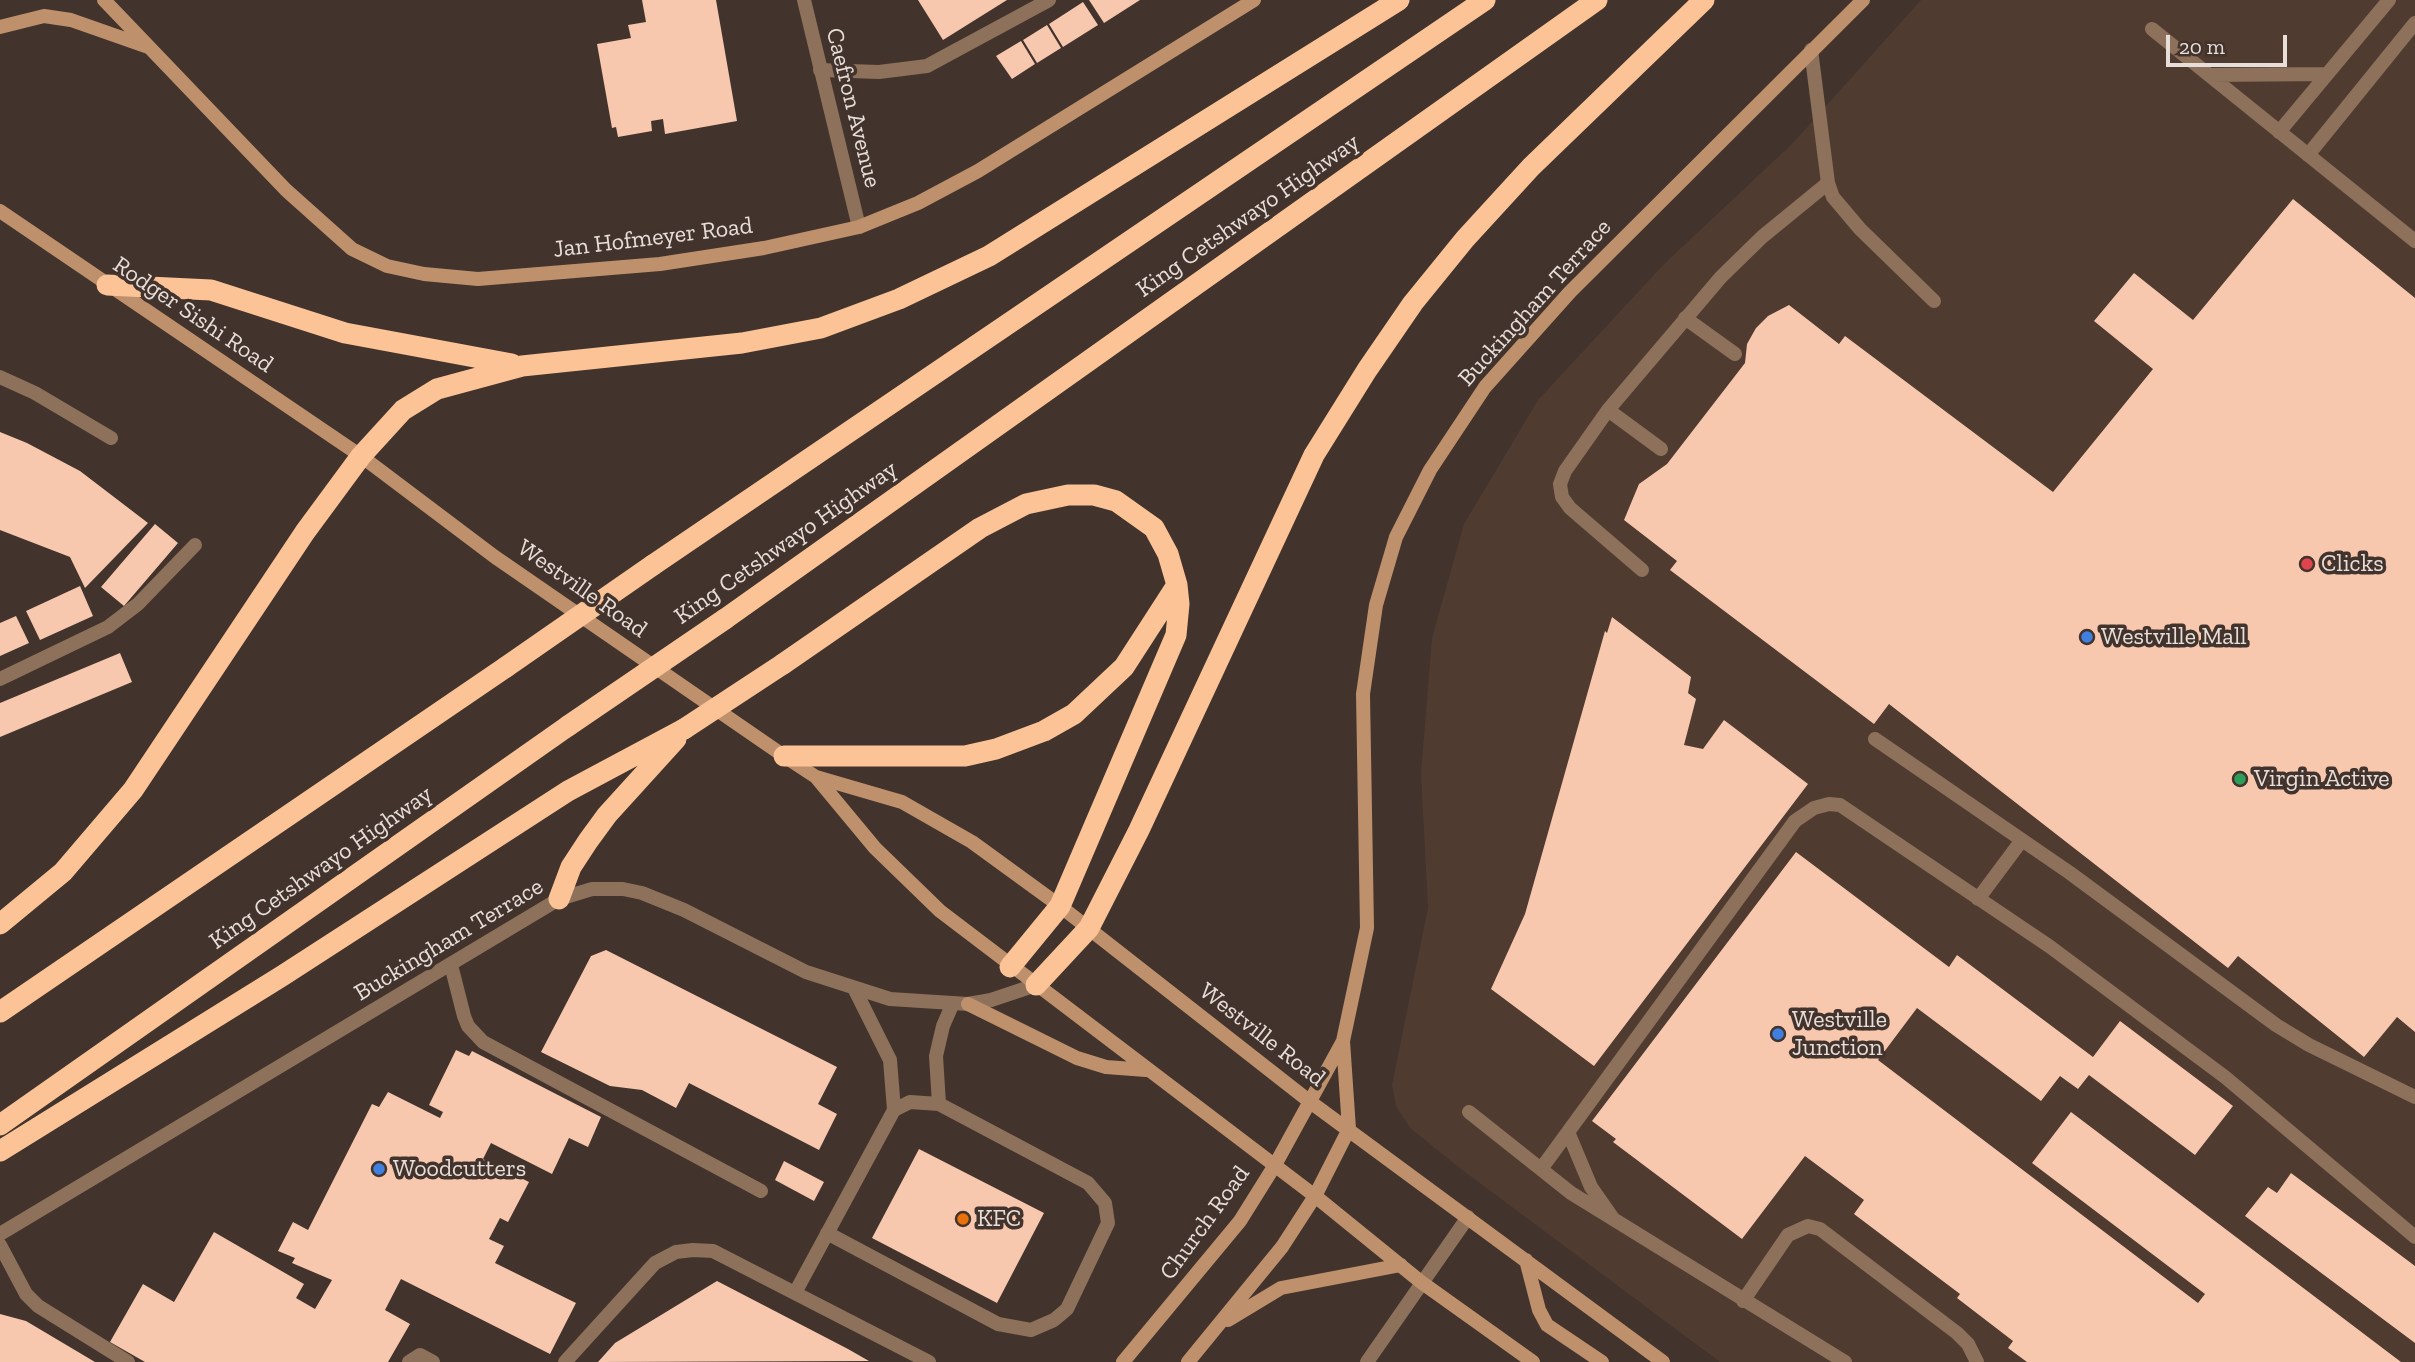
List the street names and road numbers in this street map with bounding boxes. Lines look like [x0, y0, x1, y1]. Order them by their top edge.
street label: Caefron Avenue [819, 25, 887, 191]
street label: King Cetshwayo Highway [1131, 128, 1365, 304]
street label: Jan Hofmeyer Road [552, 211, 754, 265]
street label: Buckingham Terrace [1452, 213, 1618, 393]
street label: Rodger Sishi Road [107, 251, 279, 379]
street label: King Cetshwayo Highway [669, 455, 903, 631]
street label: Westville Road [511, 534, 653, 644]
street label: King Cetshwayo Highway [204, 780, 438, 956]
street label: Buckingham Terrace [349, 872, 549, 1008]
street label: Westville Road [1193, 977, 1331, 1093]
street label: Church Road [1154, 1160, 1256, 1286]

